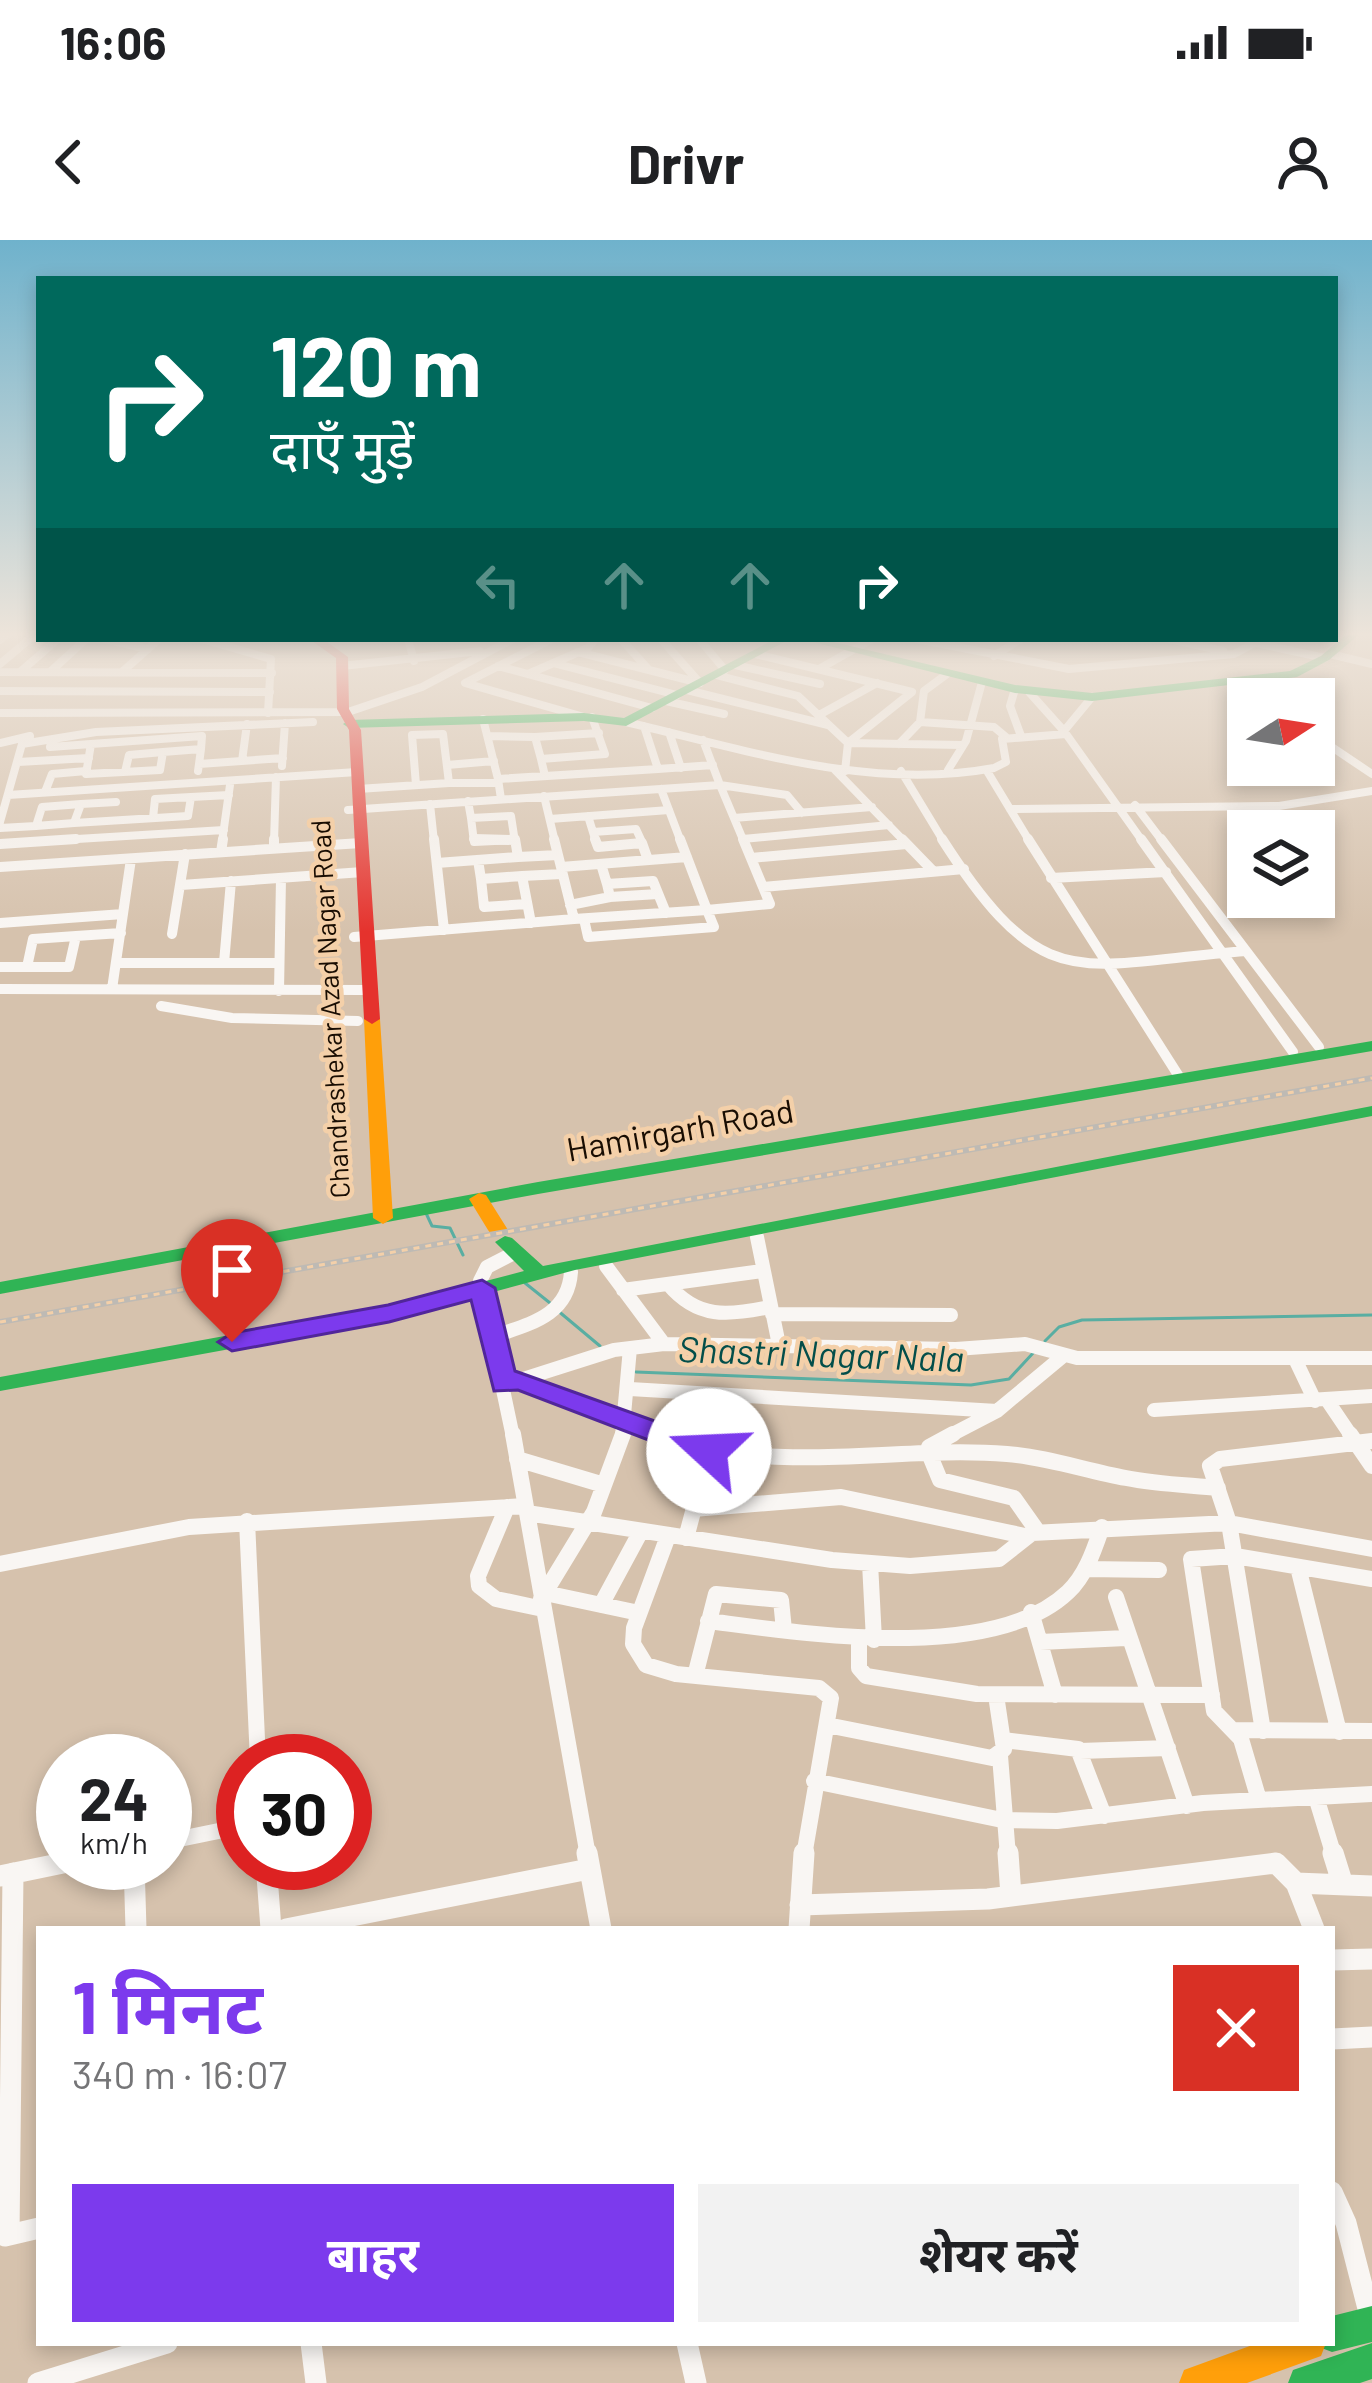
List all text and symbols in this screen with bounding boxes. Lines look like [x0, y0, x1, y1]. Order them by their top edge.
text: 16:06 [60, 15, 166, 69]
icon: back [36, 129, 102, 195]
icon: person [1270, 129, 1336, 195]
text: Drivr [628, 130, 744, 195]
text: 120 m [270, 313, 482, 414]
icon: right [72, 324, 228, 480]
text: दाएँ मुड़ें [270, 415, 415, 480]
icon: left [465, 552, 531, 618]
icon: ahead [591, 552, 657, 618]
icon: ahead [717, 552, 783, 618]
icon: right [843, 552, 909, 618]
north arrow [1227, 678, 1335, 786]
map controls [1227, 678, 1335, 918]
button: layers [1227, 810, 1335, 918]
street label: Chandrashekar Azad Nagar Road [303, 819, 355, 1199]
street label: Hamirgarh Road [563, 1089, 796, 1169]
pin [181, 1219, 283, 1342]
icon: arrive [199, 1237, 265, 1303]
water label: Shastri Nagar Nala [677, 1326, 965, 1379]
position arrow [646, 1388, 772, 1514]
speed limit sign: 30 [216, 1734, 372, 1890]
text: 24 [79, 1761, 149, 1833]
text: km/h [80, 1824, 148, 1860]
text: 1 मिनट [72, 1962, 263, 2048]
button: close [1173, 1965, 1299, 2091]
text: 340 m · 16:07 [72, 2050, 287, 2097]
button: बाहर [72, 2184, 674, 2322]
button: शेयर करें [698, 2184, 1299, 2322]

